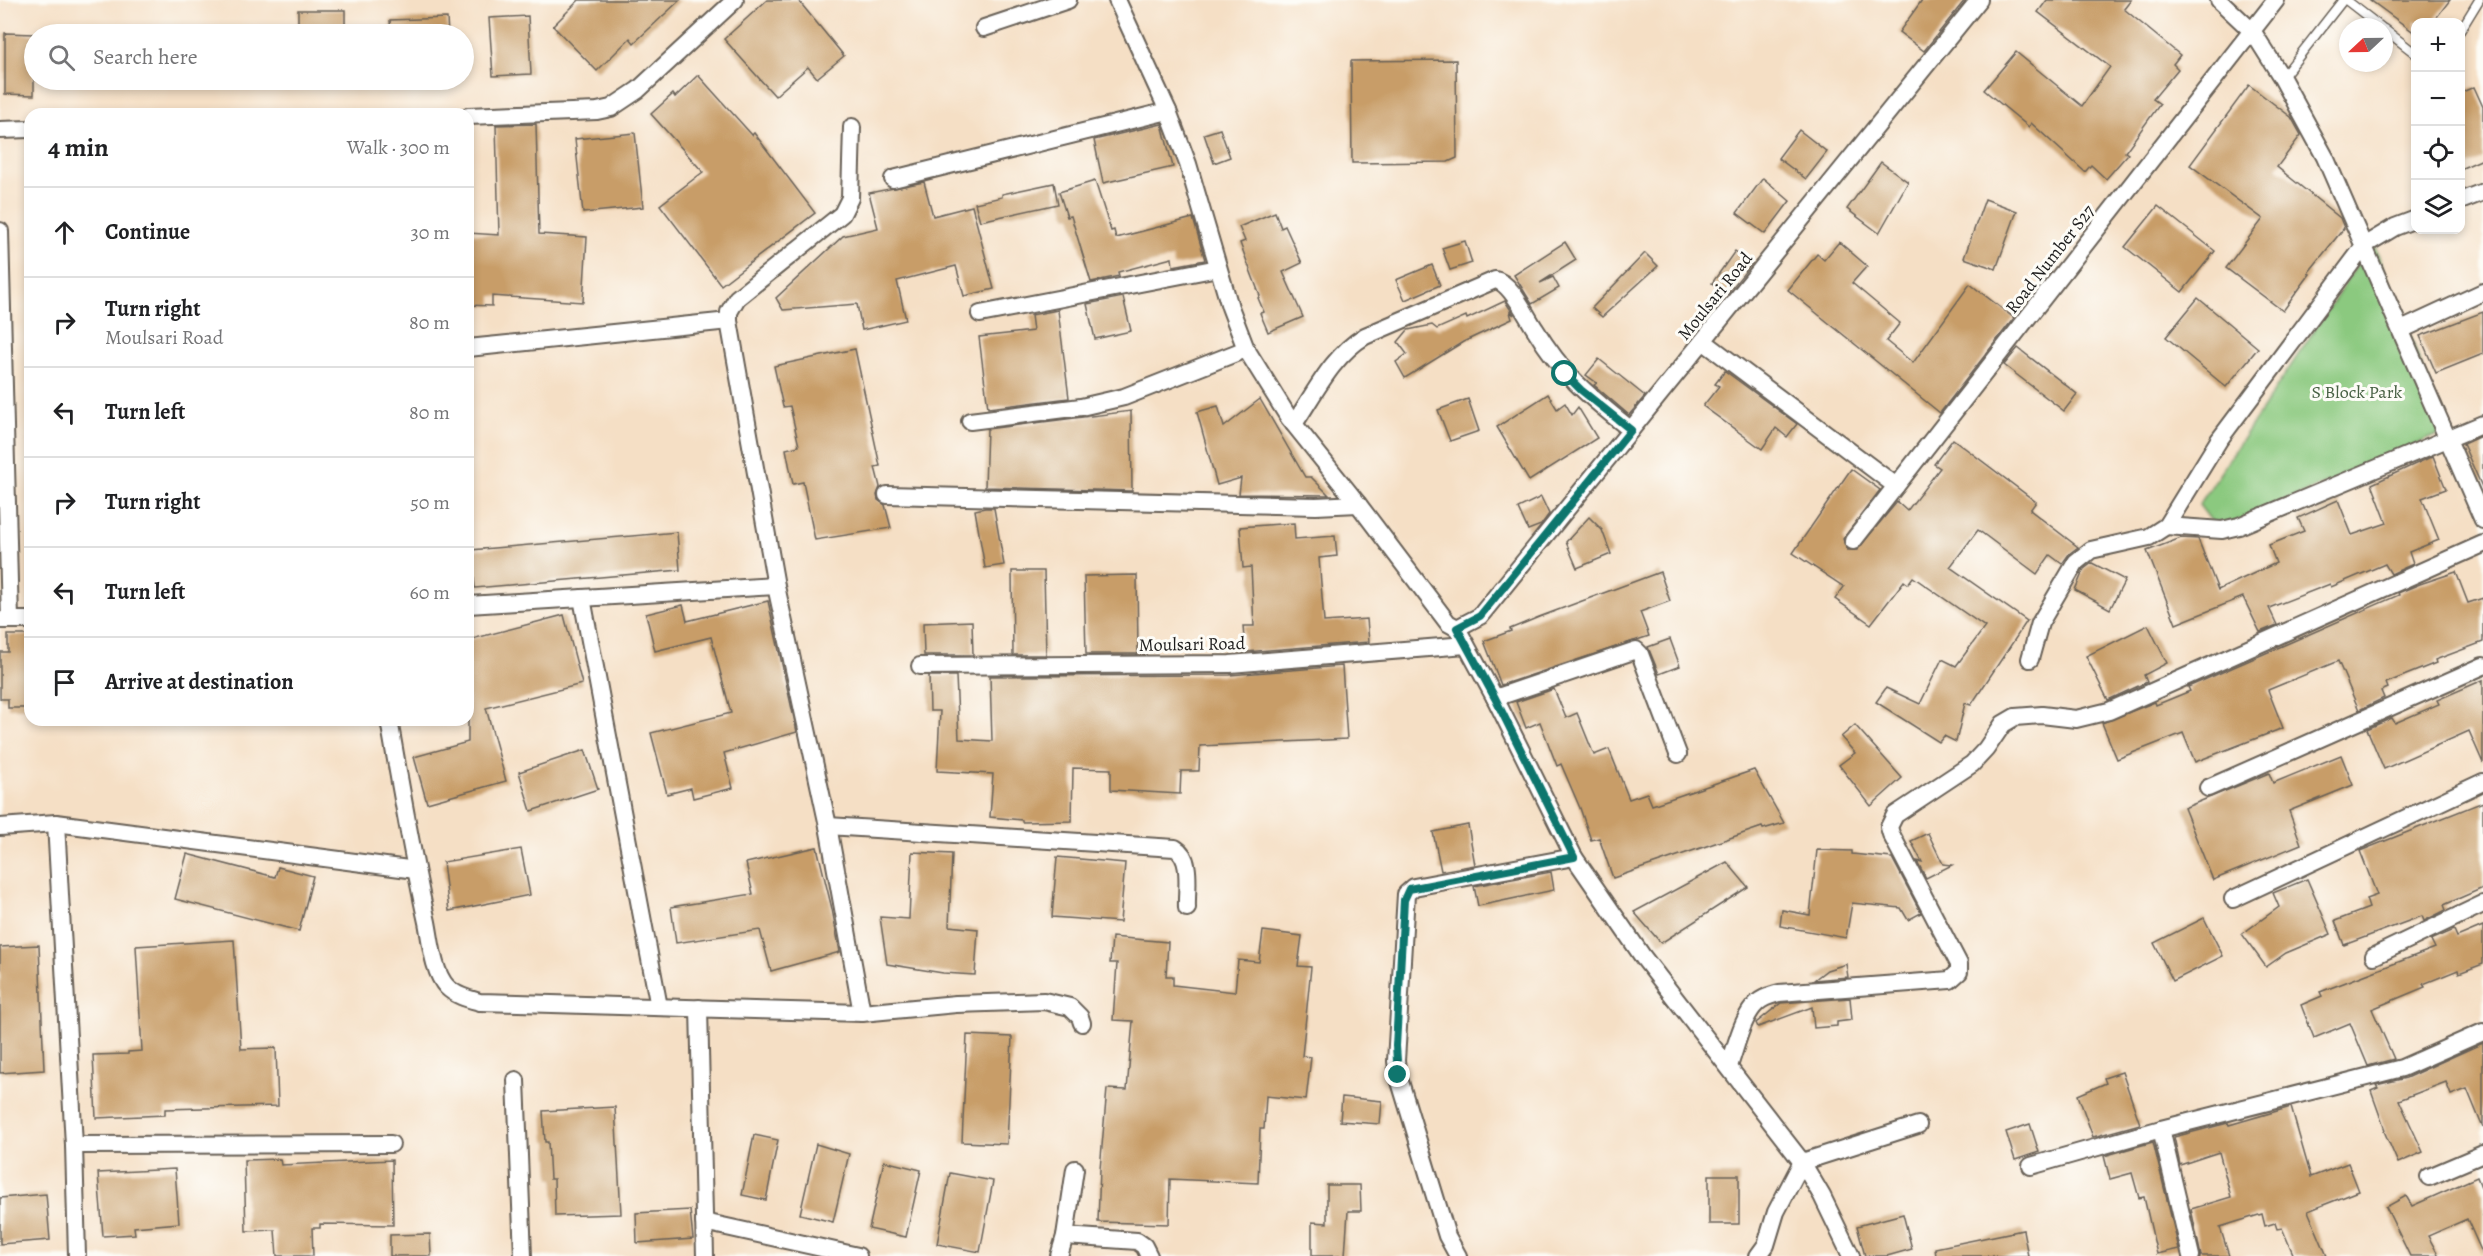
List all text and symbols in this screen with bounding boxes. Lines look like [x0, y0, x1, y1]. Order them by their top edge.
north arrow [2339, 18, 2393, 72]
map controls [2411, 18, 2465, 234]
button: + [2411, 18, 2465, 72]
search box [24, 24, 474, 90]
icon: search [45, 41, 78, 74]
text: Search here [93, 42, 198, 72]
button: − [2411, 72, 2465, 126]
button: locate [2411, 126, 2465, 180]
text: 4 min [48, 130, 109, 165]
text: Walk · 300 m [347, 134, 450, 161]
button: layers [2411, 180, 2465, 234]
street label: Road Number S27 [2000, 199, 2100, 318]
icon: ahead [48, 216, 81, 249]
text: Continue [105, 217, 190, 247]
text: 30 m [410, 219, 450, 246]
street label: Moulsari Road [1672, 247, 1758, 345]
text: Turn right [105, 294, 201, 324]
icon: right [48, 306, 81, 339]
text: 80 m [409, 309, 450, 336]
text: Moulsari Road [105, 324, 223, 351]
route start [1551, 360, 1577, 386]
park label: S Block Park [2311, 380, 2403, 404]
icon: left [48, 396, 81, 429]
text: Turn left [105, 397, 185, 427]
text: 80 m [409, 399, 450, 426]
icon: right [48, 486, 81, 519]
text: Turn right [105, 487, 201, 517]
text: 50 m [410, 489, 450, 516]
icon: left [48, 576, 81, 609]
text: Turn left [105, 577, 185, 607]
text: 60 m [410, 579, 450, 606]
street label: Moulsari Road [1138, 631, 1246, 657]
icon: arrive [48, 666, 81, 699]
text: Arrive at destination [105, 667, 294, 697]
route end [1384, 1061, 1410, 1087]

